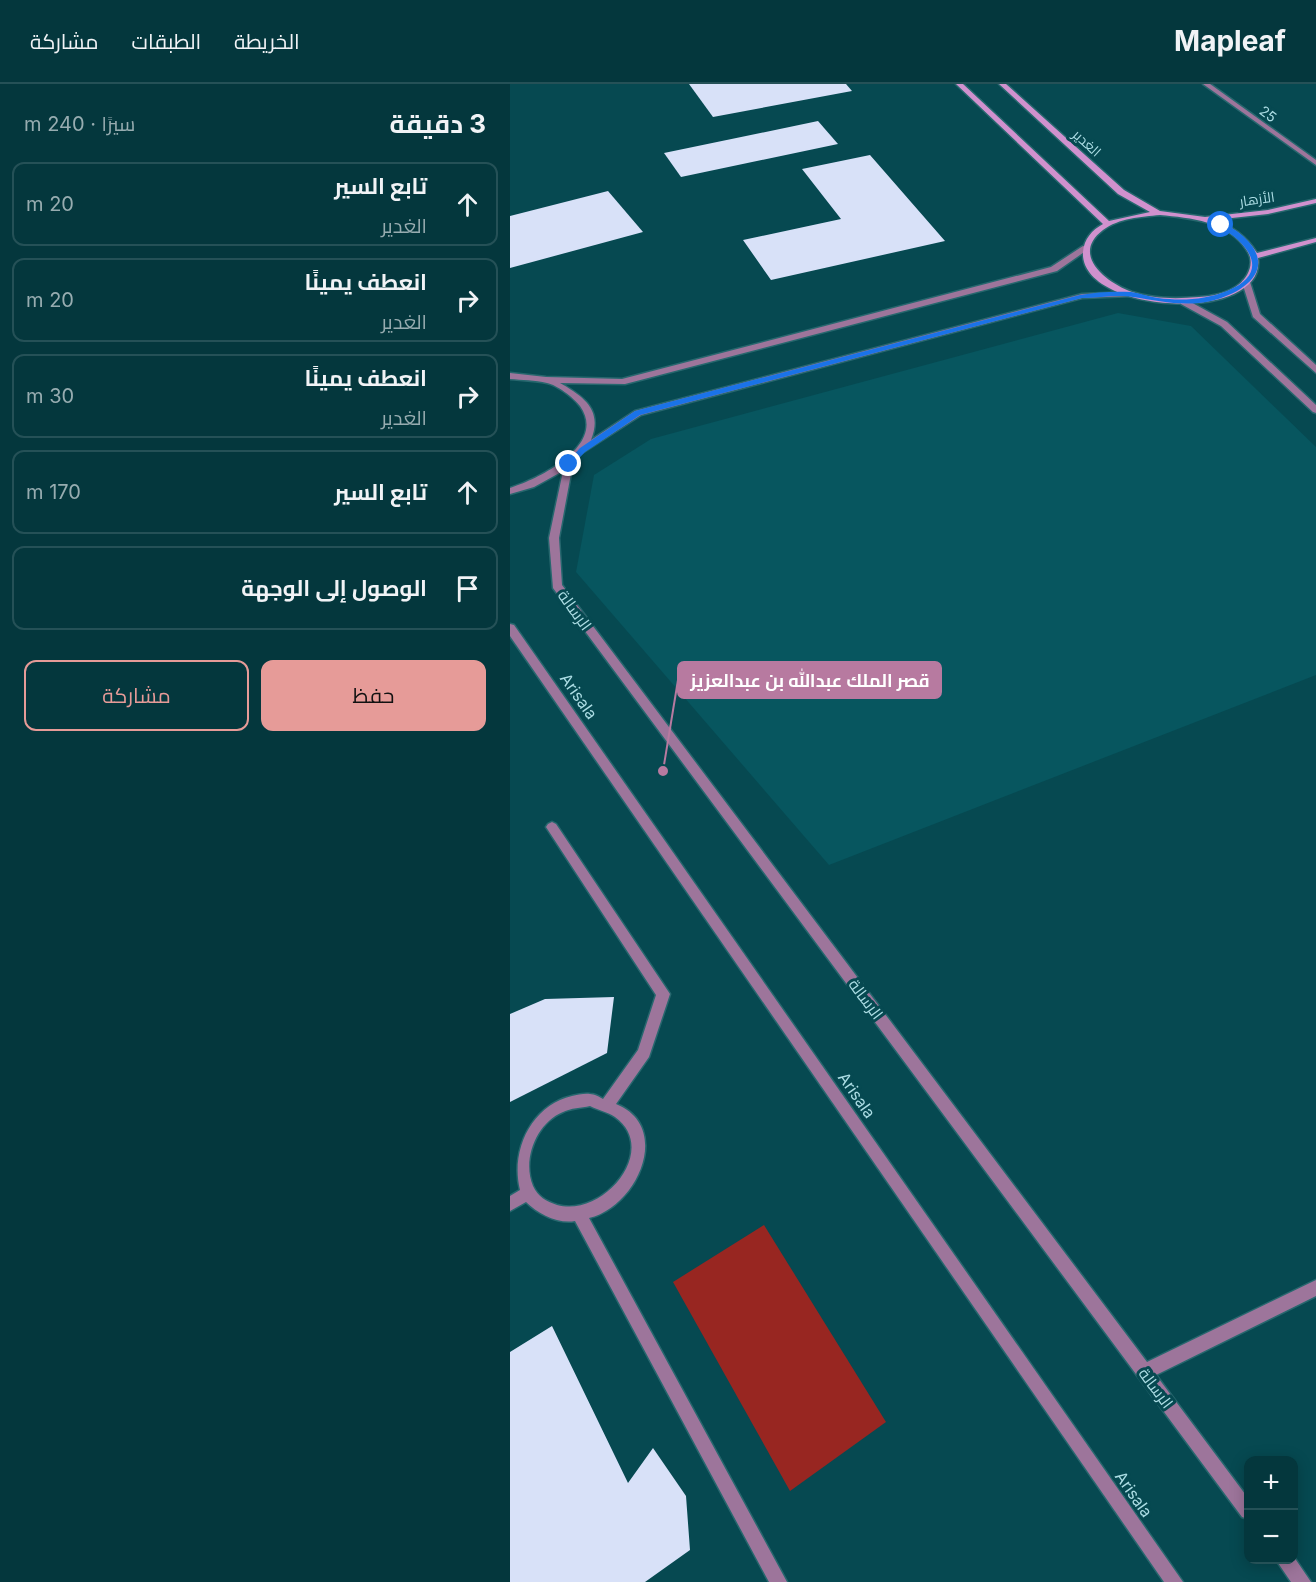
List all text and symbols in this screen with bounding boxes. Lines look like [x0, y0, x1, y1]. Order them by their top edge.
text: Mapleaf [1174, 24, 1286, 58]
text: مشاركة [30, 29, 99, 54]
text: الطبقات [132, 29, 201, 54]
text: الخريطة [234, 29, 300, 54]
street label: 25 [1256, 102, 1280, 125]
text: 3 دقيقة [390, 108, 486, 139]
text: سيرًا · 240 m [24, 112, 135, 136]
street label: الغدير [1069, 125, 1105, 160]
text: تابع السير [334, 173, 427, 199]
icon: ahead [451, 188, 484, 221]
street label: الأزهار [1237, 188, 1276, 210]
text: 20 m [26, 192, 74, 216]
route start [1207, 211, 1233, 237]
text: الغدير [381, 214, 427, 238]
text: انعطف يمينًا [305, 269, 427, 295]
icon: right [451, 284, 484, 317]
text: 20 m [26, 288, 74, 312]
text: الغدير [381, 310, 427, 334]
text: انعطف يمينًا [305, 365, 427, 391]
icon: right [451, 380, 484, 413]
text: 30 m [26, 384, 74, 408]
text: الغدير [381, 406, 427, 430]
route end [555, 450, 581, 476]
icon: ahead [451, 476, 484, 509]
text: تابع السير [334, 479, 427, 505]
text: 170 m [26, 480, 81, 504]
icon: arrive [451, 572, 484, 605]
text: الوصول إلى الوجهة [241, 575, 427, 601]
street label: الرسالة [554, 586, 596, 634]
button: مشاركة [24, 660, 249, 731]
button: حفظ [261, 660, 486, 731]
callout: قصر الملك عبدالله بن عبدالعزيز [678, 662, 941, 698]
text: قصر الملك عبدالله بن عبدالعزيز [689, 668, 930, 692]
street label: Arisala [556, 669, 602, 723]
street label: الرسالة [844, 975, 888, 1023]
street label: Arisala [834, 1068, 880, 1122]
street label: الرسالة [1134, 1364, 1178, 1412]
map controls [1244, 1456, 1298, 1564]
button: + [1244, 1456, 1298, 1510]
street label: Arisala [1111, 1467, 1157, 1521]
button: − [1244, 1510, 1298, 1564]

